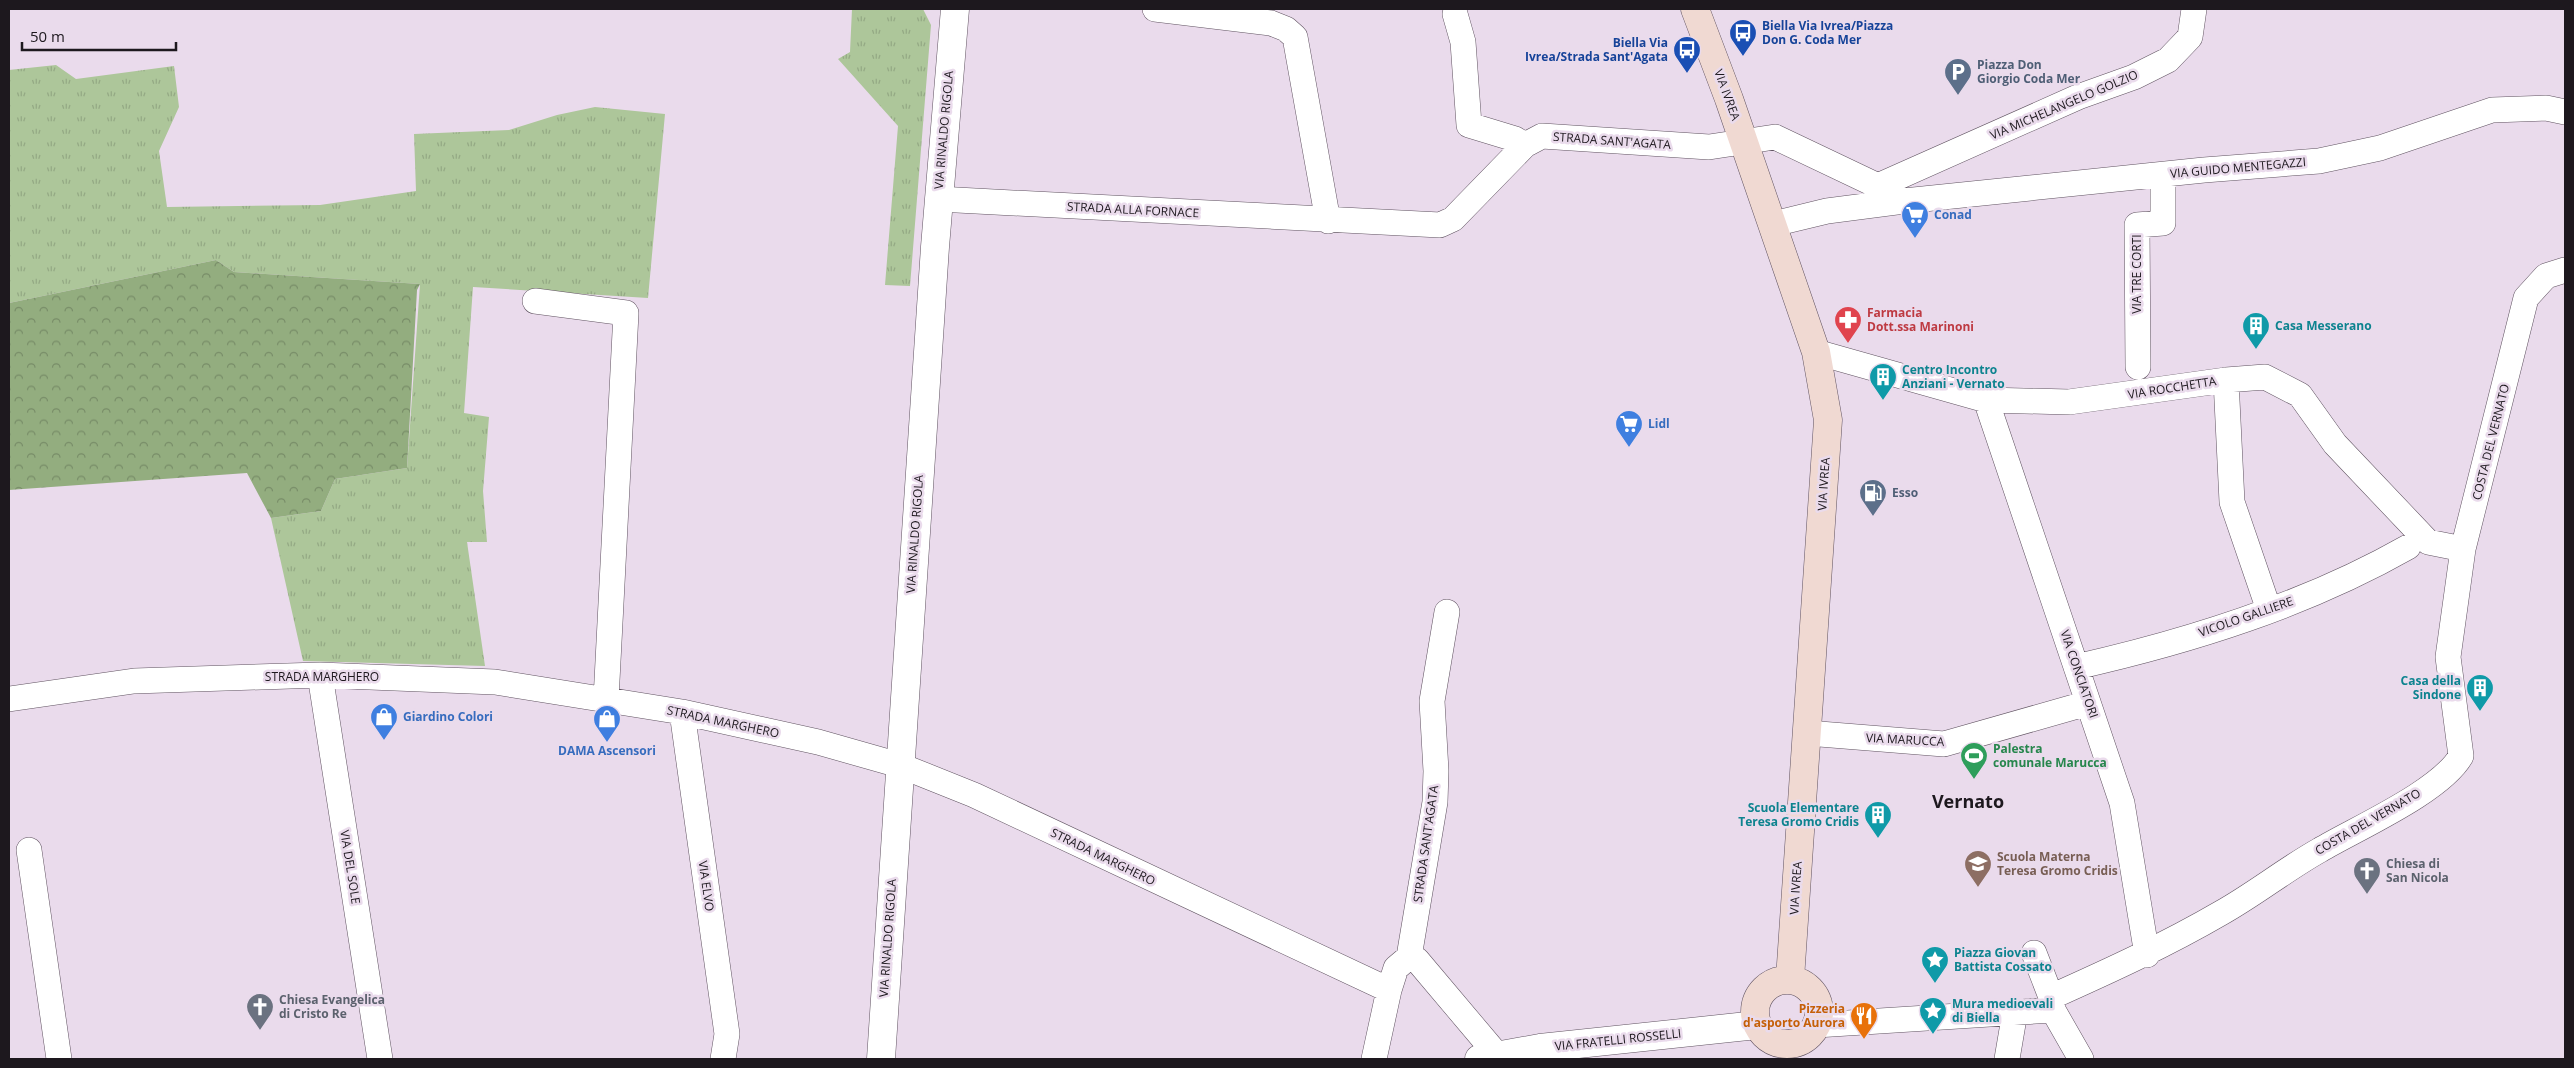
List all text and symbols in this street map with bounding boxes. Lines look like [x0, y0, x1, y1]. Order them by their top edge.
place label: Biella Via Ivrea/Piazza Don G. Coda Mer [1762, 17, 1893, 48]
bus stop icon: Biella Via Ivrea/Piazza Don G. Coda Mer [1728, 18, 1758, 57]
scale bar [22, 20, 176, 52]
text: 50 m [30, 26, 65, 46]
place label: Biella Via Ivrea/Strada Sant'Agata [1525, 34, 1668, 65]
bus stop icon: Biella Via Ivrea/Strada Sant'Agata [1672, 35, 1702, 74]
place label: Piazza Don Giorgio Coda Mer [1977, 56, 2081, 87]
parking icon: Piazza Don Giorgio Coda Mer [1943, 57, 1973, 96]
street label: VIA MICHELANGELO GOLZIO [1987, 66, 2140, 143]
street label: VIA IVREA [1710, 67, 1745, 123]
street label: VIA RINALDO RIGOLA [930, 70, 957, 190]
street label: STRADA SANT'AGATA [1553, 128, 1672, 153]
street label: VIA GUIDO MENTEGAZZI [2169, 153, 2307, 182]
street label: STRADA ALLA FORNACE [1067, 198, 1199, 221]
supermarket icon: Conad [1900, 200, 1930, 239]
place label: Conad [1934, 206, 1972, 223]
street label: VIA TRE CORTI [2128, 234, 2145, 314]
place label: Farmacia Dott.ssa Marinoni [1867, 304, 1974, 335]
pharmacy icon: Farmacia Dott.ssa Marinoni [1833, 305, 1863, 344]
building icon: Casa Messerano [2241, 311, 2271, 350]
place label: Casa Messerano [2275, 317, 2372, 334]
place label: Centro Incontro Anziani - Vernato [1902, 361, 2005, 392]
building icon: Centro Incontro Anziani - Vernato [1868, 362, 1898, 401]
street label: VIA ROCCHETTA [2126, 372, 2218, 403]
street label: COSTA DEL VERNATO [2468, 382, 2513, 502]
supermarket icon: Lidl [1614, 409, 1644, 448]
place label: Lidl [1648, 415, 1670, 432]
street label: VIA IVREA [1813, 456, 1834, 511]
street label: VIA RINALDO RIGOLA [902, 474, 927, 594]
fuel station icon: Esso [1858, 478, 1888, 517]
place label: Esso [1892, 484, 1918, 501]
street label: VICOLO GALLIERE [2196, 592, 2295, 641]
street label: VIA CONCIATORI [2056, 627, 2103, 720]
street label: STRADA MARGHERO [265, 668, 379, 685]
place label: Casa della Sindone [2401, 672, 2461, 703]
building icon: Casa della Sindone [2465, 673, 2495, 712]
street label: STRADA MARGHERO [665, 701, 781, 742]
shop icon: Giardino Colori [369, 702, 399, 741]
shop icon: DAMA Ascensori [592, 704, 622, 743]
place label: Giardino Colori [403, 708, 493, 725]
street label: VIA MARUCCA [1865, 729, 1945, 750]
place label: Palestra comunale Marucca [1993, 740, 2107, 771]
sports icon: Palestra comunale Marucca [1959, 741, 1989, 780]
place label: DAMA Ascensori [558, 742, 656, 759]
street label: STRADA SANT'AGATA [1409, 784, 1442, 904]
street label: COSTA DEL VERNATO [2312, 784, 2424, 859]
district label: Vernato [1932, 789, 2004, 813]
place label: Scuola Elementare Teresa Gromo Cridis [1738, 799, 1859, 830]
building icon: Scuola Elementare Teresa Gromo Cridis [1863, 800, 1893, 839]
street label: STRADA MARGHERO [1048, 824, 1158, 889]
street label: VIA DEL SOLE [336, 829, 365, 905]
place label: Scuola Materna Teresa Gromo Cridis [1997, 848, 2118, 879]
school or university icon: Scuola Materna Teresa Gromo Cridis [1963, 849, 1993, 888]
place label: Chiesa di San Nicola [2386, 855, 2449, 886]
church icon: Chiesa di San Nicola [2352, 856, 2382, 895]
street label: VIA ELVO [695, 860, 718, 912]
street label: VIA IVREA [1785, 860, 1806, 915]
street label: VIA RINALDO RIGOLA [875, 878, 900, 998]
place label: Piazza Giovan Battista Cossato [1954, 944, 2052, 975]
place icon: Piazza Giovan Battista Cossato [1920, 945, 1950, 984]
place label: Chiesa Evangelica di Cristo Re [279, 991, 385, 1022]
church icon: Chiesa Evangelica di Cristo Re [245, 992, 275, 1031]
place label: Mura medioevali di Biella [1952, 995, 2053, 1026]
place icon: Mura medioevali di Biella [1918, 996, 1948, 1035]
place label: Pizzeria d'asporto Aurora [1743, 1000, 1845, 1031]
restaurant icon: Pizzeria d'asporto Aurora [1849, 1001, 1879, 1040]
street label: VIA FRATELLI ROSSELLI [1554, 1024, 1682, 1055]

